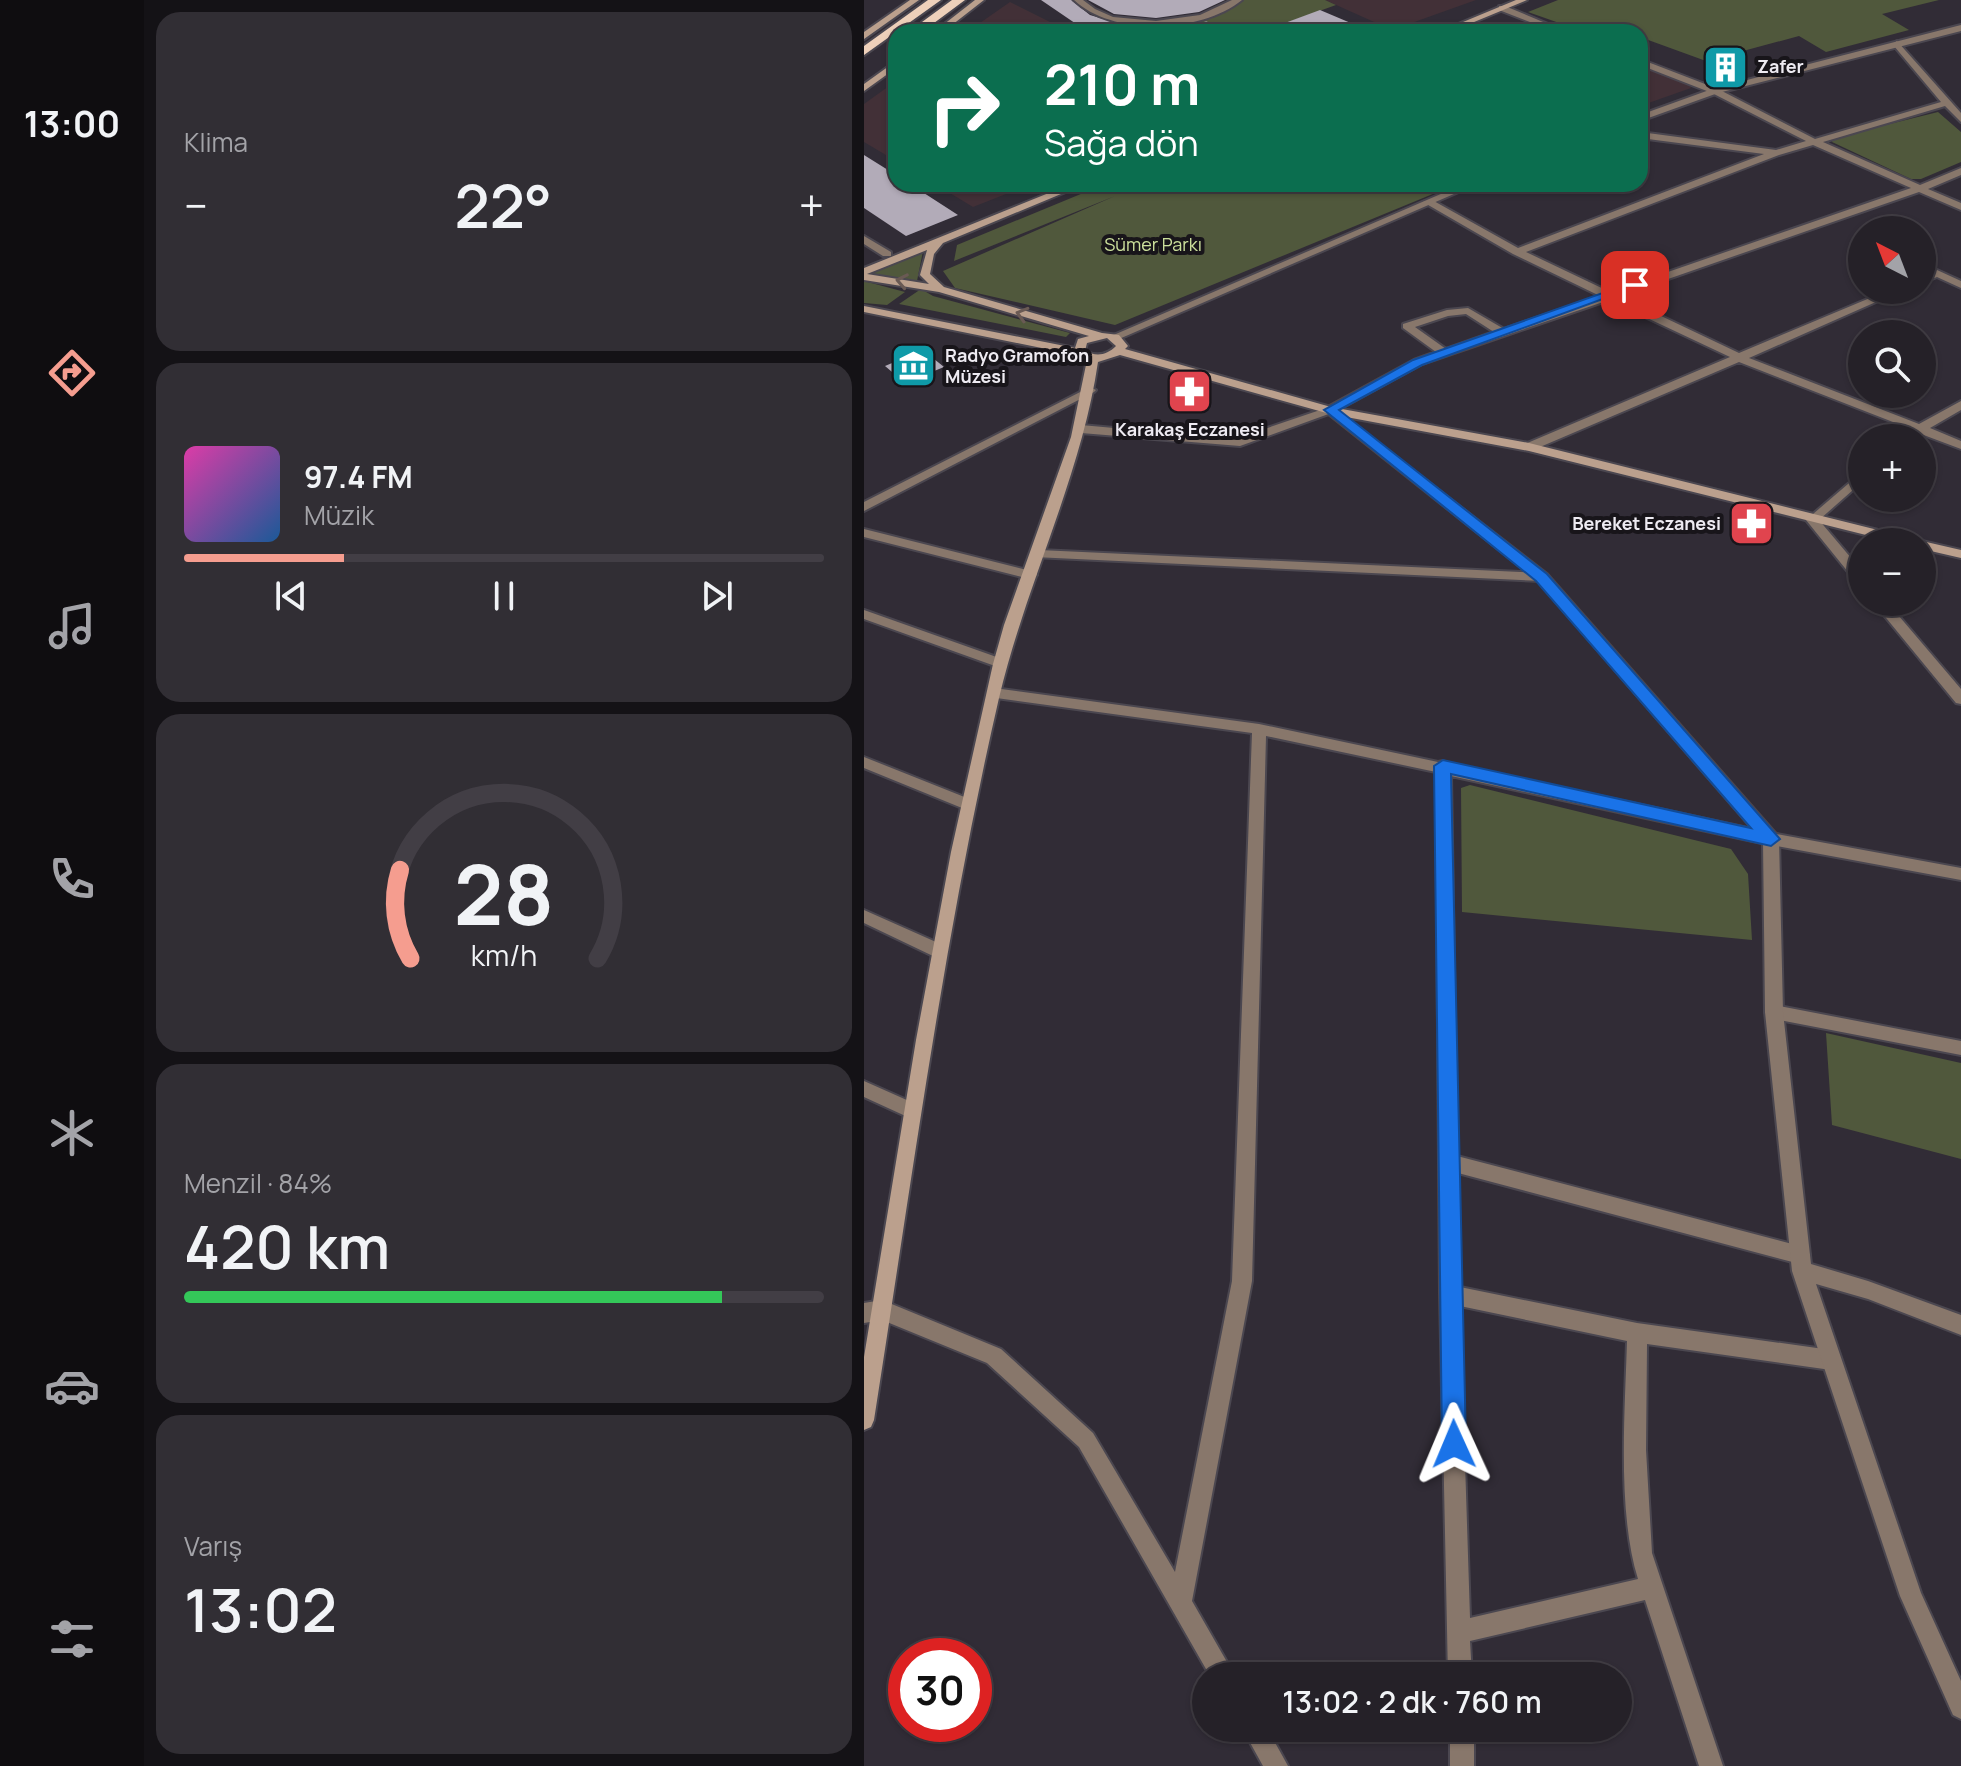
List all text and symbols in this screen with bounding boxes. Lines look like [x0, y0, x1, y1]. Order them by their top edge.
building icon: Zafer [1702, 43, 1750, 91]
text: 210 m [1044, 45, 1200, 122]
place label: Zafer [1757, 54, 1804, 78]
icon: right [912, 56, 1016, 160]
text: 13:00 [24, 99, 120, 148]
text: Sağa dön [1044, 118, 1199, 167]
text: Klima [184, 124, 248, 160]
text: 22° [454, 164, 552, 246]
text: − [184, 175, 208, 235]
text: + [799, 175, 824, 235]
north arrow [1848, 216, 1936, 304]
map controls [1848, 216, 1936, 616]
park label: Sümer Parkı [1104, 232, 1202, 256]
pin [1601, 251, 1669, 319]
icon: arrive [1613, 263, 1657, 307]
one-way arrow [895, 274, 909, 291]
one-way arrow [1016, 307, 1030, 323]
button: search [1848, 320, 1936, 408]
museum icon: Radyo Gramofon Müzesi [890, 342, 938, 390]
place label: Radyo Gramofon Müzesi [945, 343, 1089, 388]
icon: directions [44, 345, 100, 401]
pharmacy icon: Karakaş Eczanesi [1166, 368, 1214, 416]
place label: Karakaş Eczanesi [1115, 417, 1265, 441]
button: + [1848, 424, 1936, 512]
text: 97.4 FM [304, 456, 413, 497]
text: Müzik [304, 497, 374, 533]
pharmacy icon: Bereket Eczanesi [1728, 500, 1776, 548]
place label: Bereket Eczanesi [1572, 511, 1721, 535]
button: − [1848, 528, 1936, 616]
icon: previous [269, 574, 313, 618]
icon: pause [482, 574, 526, 618]
icon: next [695, 574, 739, 618]
icon: music [44, 598, 100, 654]
text: 28 [454, 836, 554, 950]
icon: phone [44, 851, 100, 907]
text: km/h [471, 936, 537, 975]
icon: climate [44, 1105, 100, 1161]
text: Menzil · 84% [184, 1165, 332, 1201]
text: 420 km [184, 1205, 390, 1287]
icon: car [44, 1358, 100, 1414]
position arrow [1412, 1402, 1496, 1486]
text: Varış [184, 1528, 242, 1564]
text: 13:02 [184, 1568, 337, 1650]
icon: filters [44, 1611, 100, 1667]
speed limit sign: 30 [888, 1638, 992, 1742]
text: 13:02 · 2 dk · 760 m [1282, 1681, 1542, 1722]

